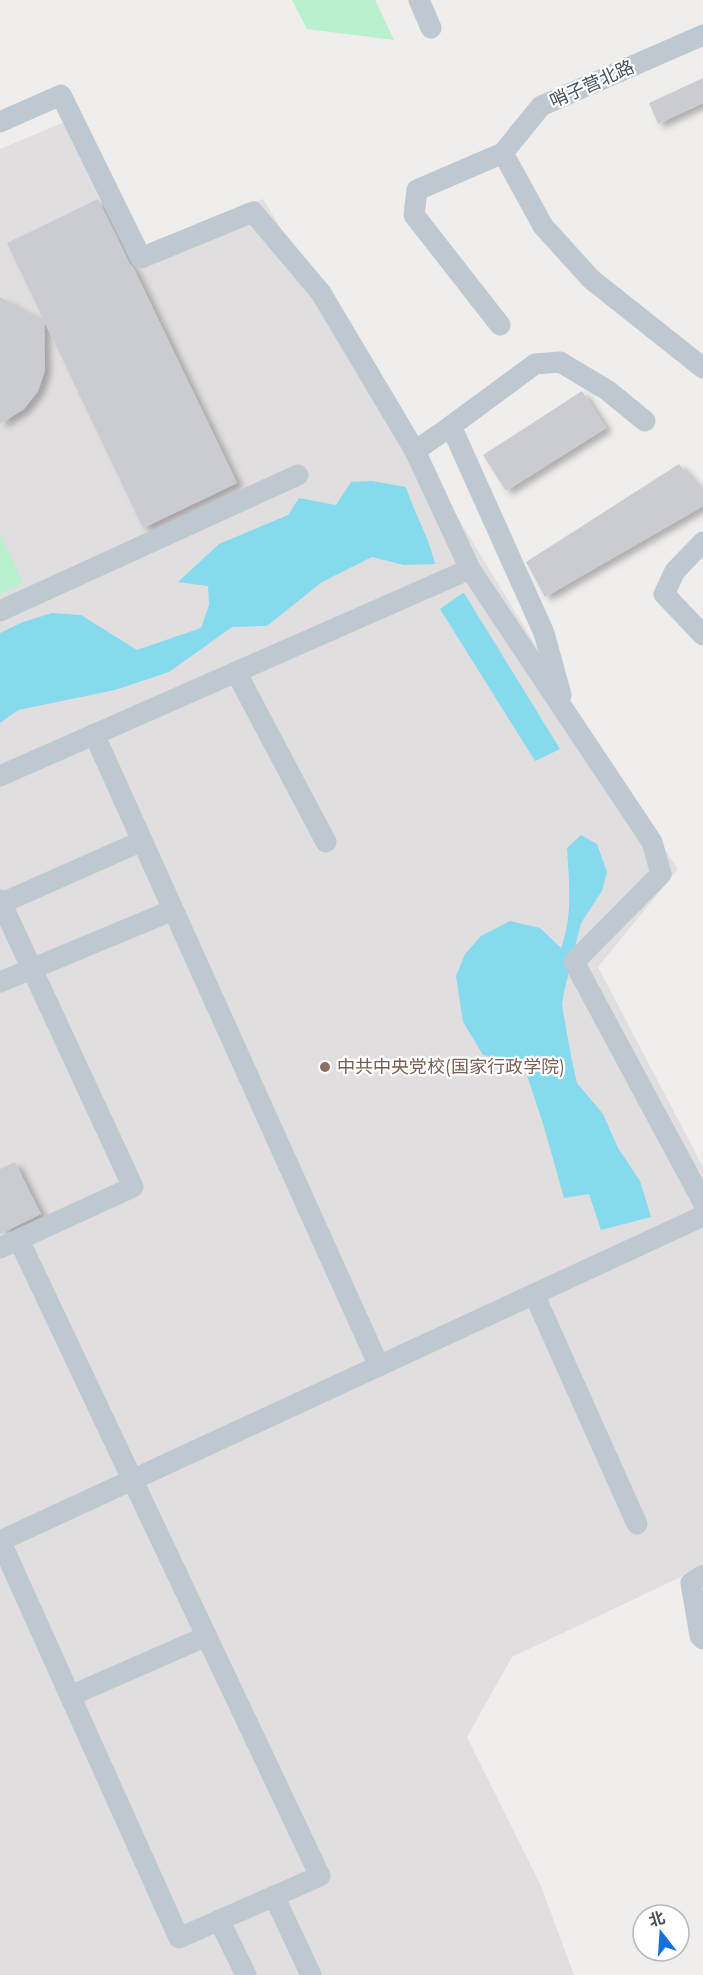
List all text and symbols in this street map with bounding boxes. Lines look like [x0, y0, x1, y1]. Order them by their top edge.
street label: 哨子营北路 [546, 56, 638, 112]
place label: 中共中央党校(国家行政学院) [337, 1056, 565, 1078]
marker: 中共中央党校(国家行政学院) [318, 1060, 332, 1074]
north arrow [631, 1903, 691, 1963]
text: 北 [646, 1908, 667, 1931]

